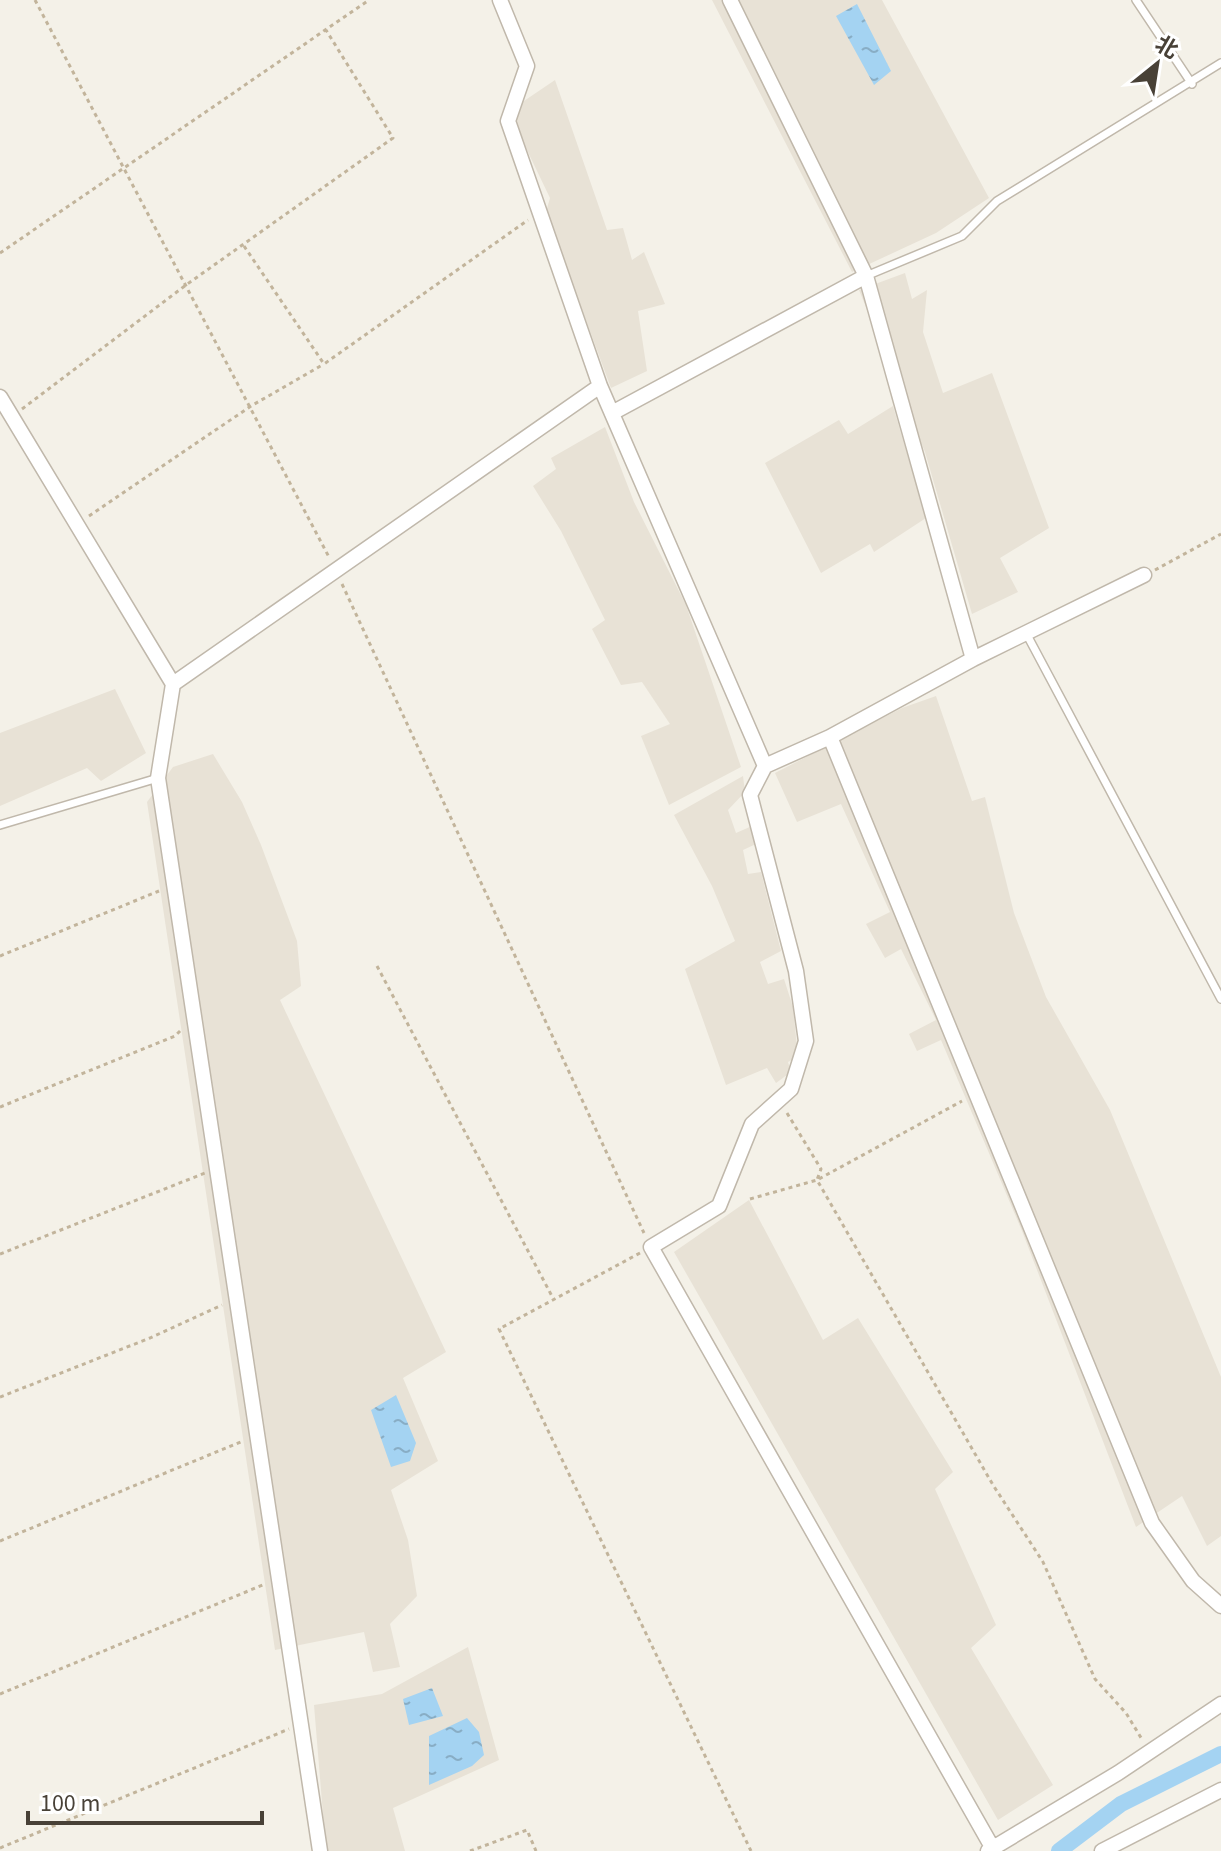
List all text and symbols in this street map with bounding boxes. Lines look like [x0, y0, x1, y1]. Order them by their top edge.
north arrow [1117, 24, 1197, 104]
text: 北 [1149, 28, 1184, 67]
scale bar [28, 1775, 262, 1825]
text: 100 m [40, 1786, 100, 1821]

